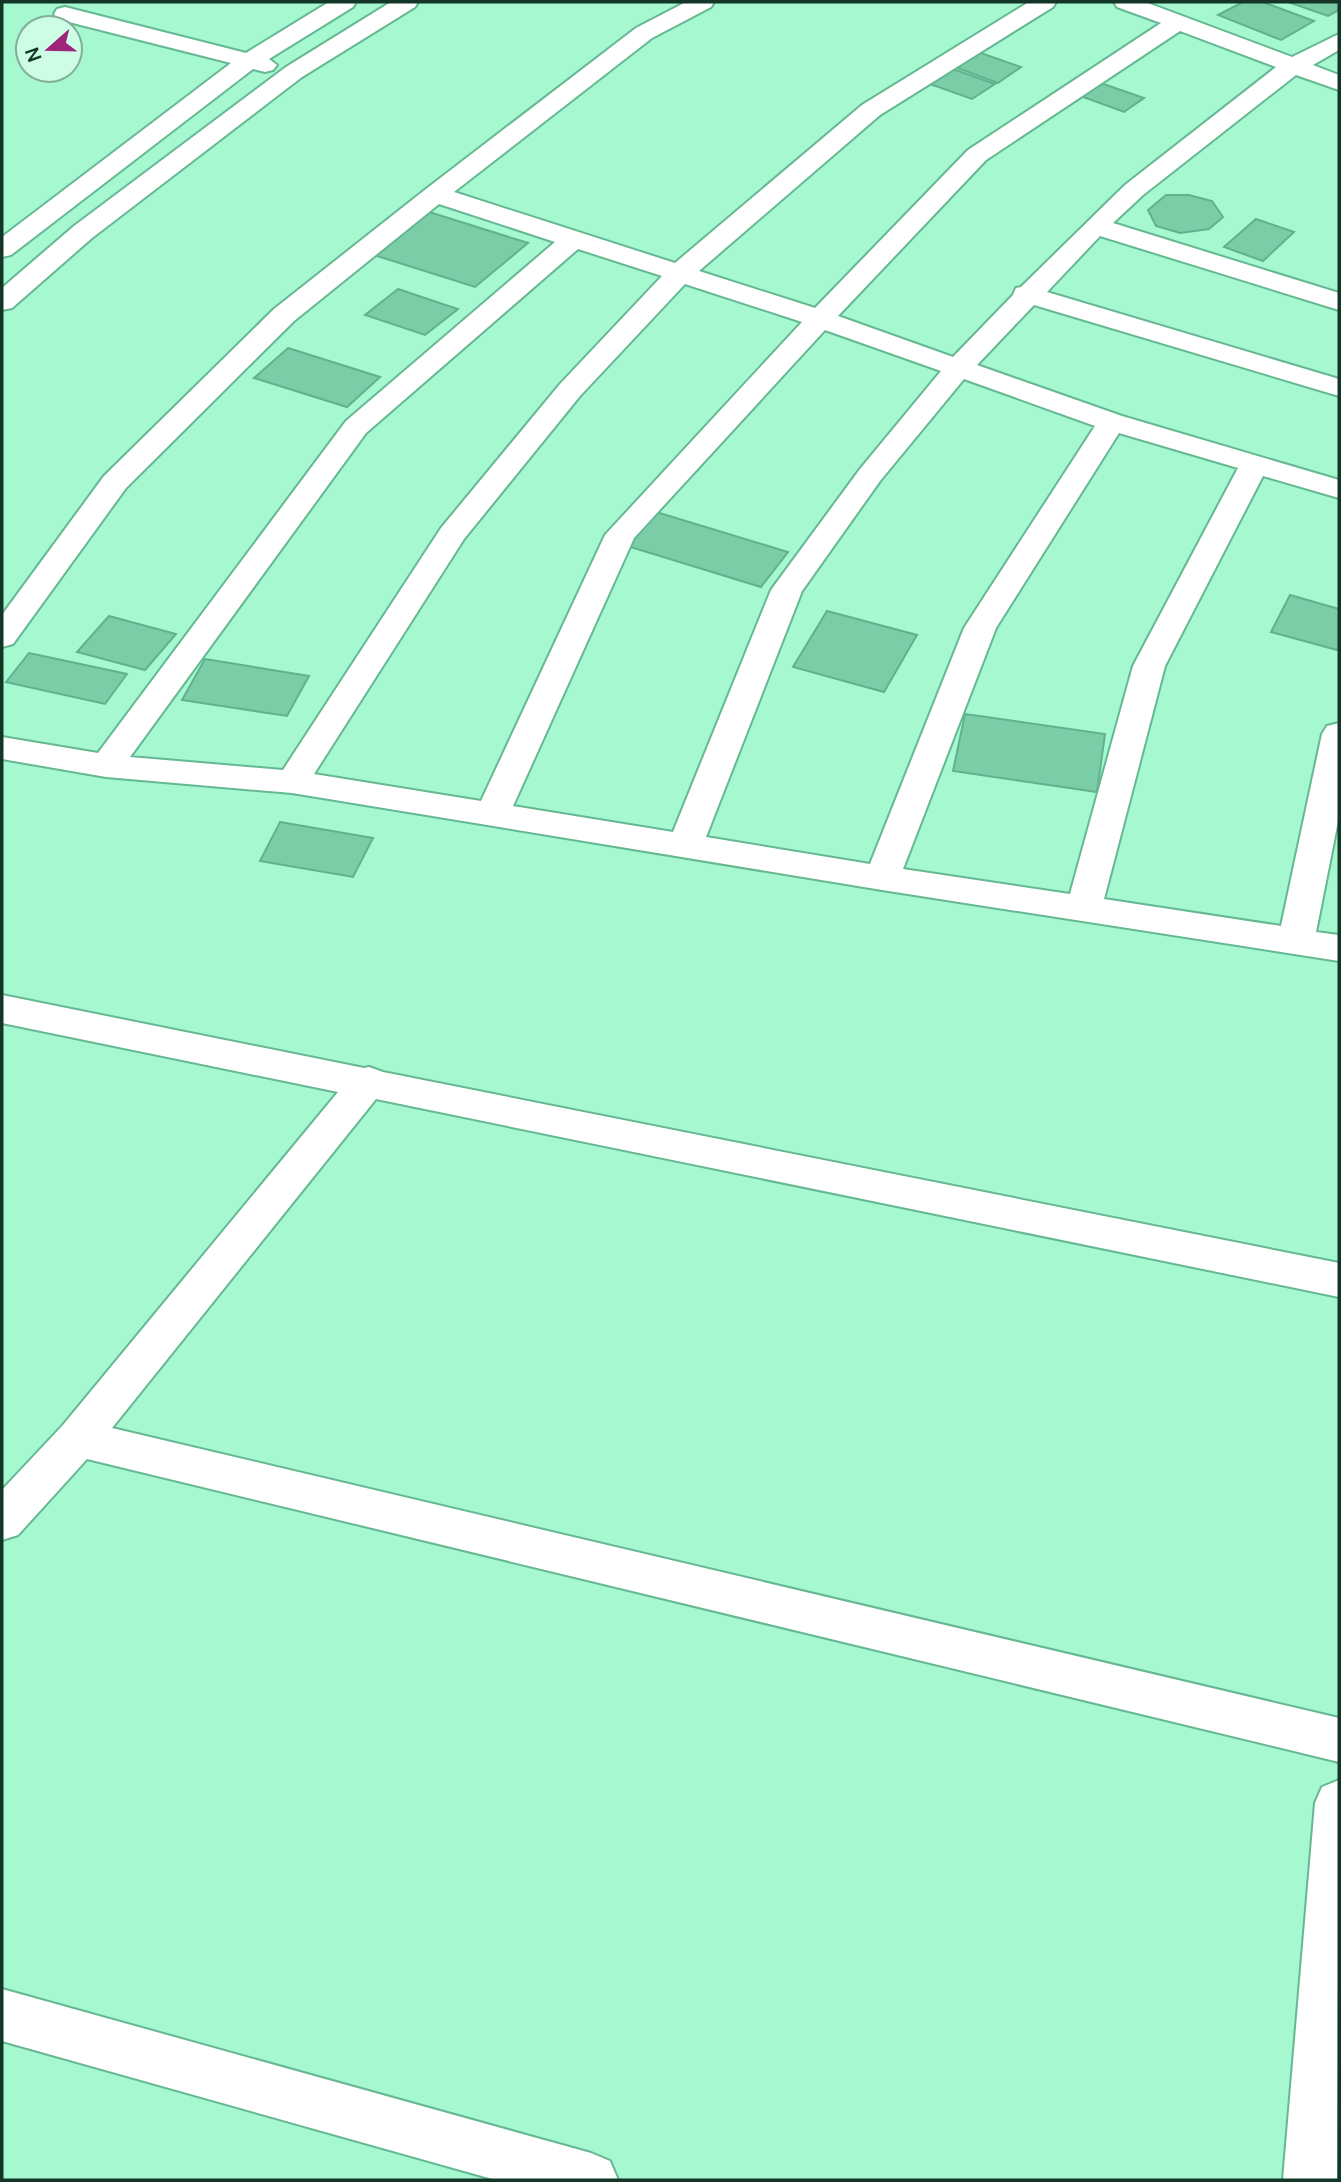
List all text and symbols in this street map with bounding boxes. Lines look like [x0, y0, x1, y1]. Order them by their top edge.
north arrow [14, 14, 84, 84]
text: N [18, 44, 48, 66]

